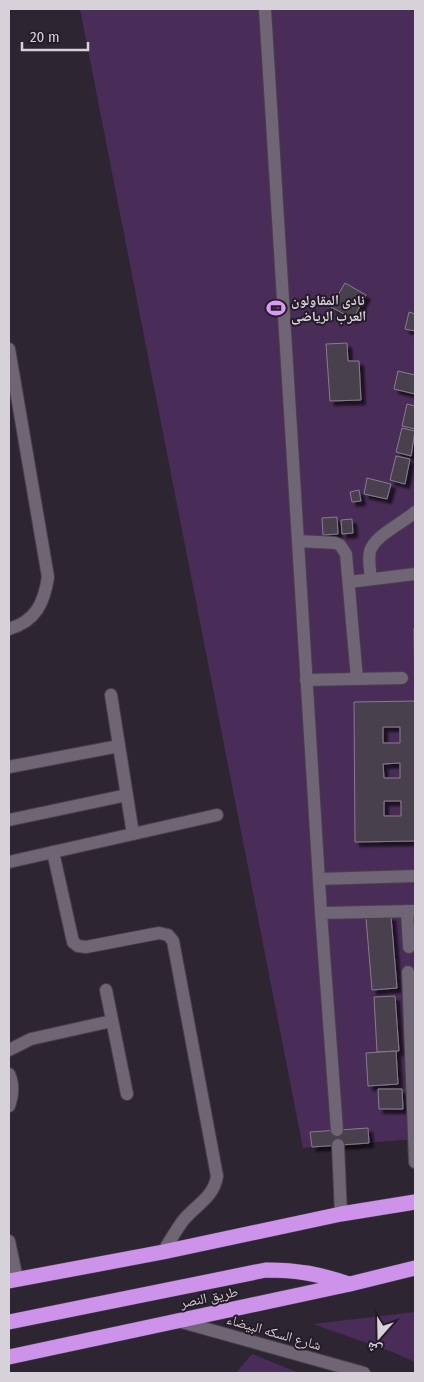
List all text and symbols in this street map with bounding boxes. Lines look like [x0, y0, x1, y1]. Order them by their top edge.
scale bar [22, 20, 89, 52]
text: 20 m [30, 28, 60, 46]
place label: نادى المقاولون العرب الرياضى [291, 292, 366, 325]
sports icon: نادى المقاولون العرب الرياضى [265, 297, 287, 319]
street label: طريق النصر [178, 1283, 240, 1313]
street label: شارع السكه البيضاء [224, 1311, 323, 1355]
north arrow [354, 1312, 404, 1362]
text: ش [365, 1338, 385, 1359]

